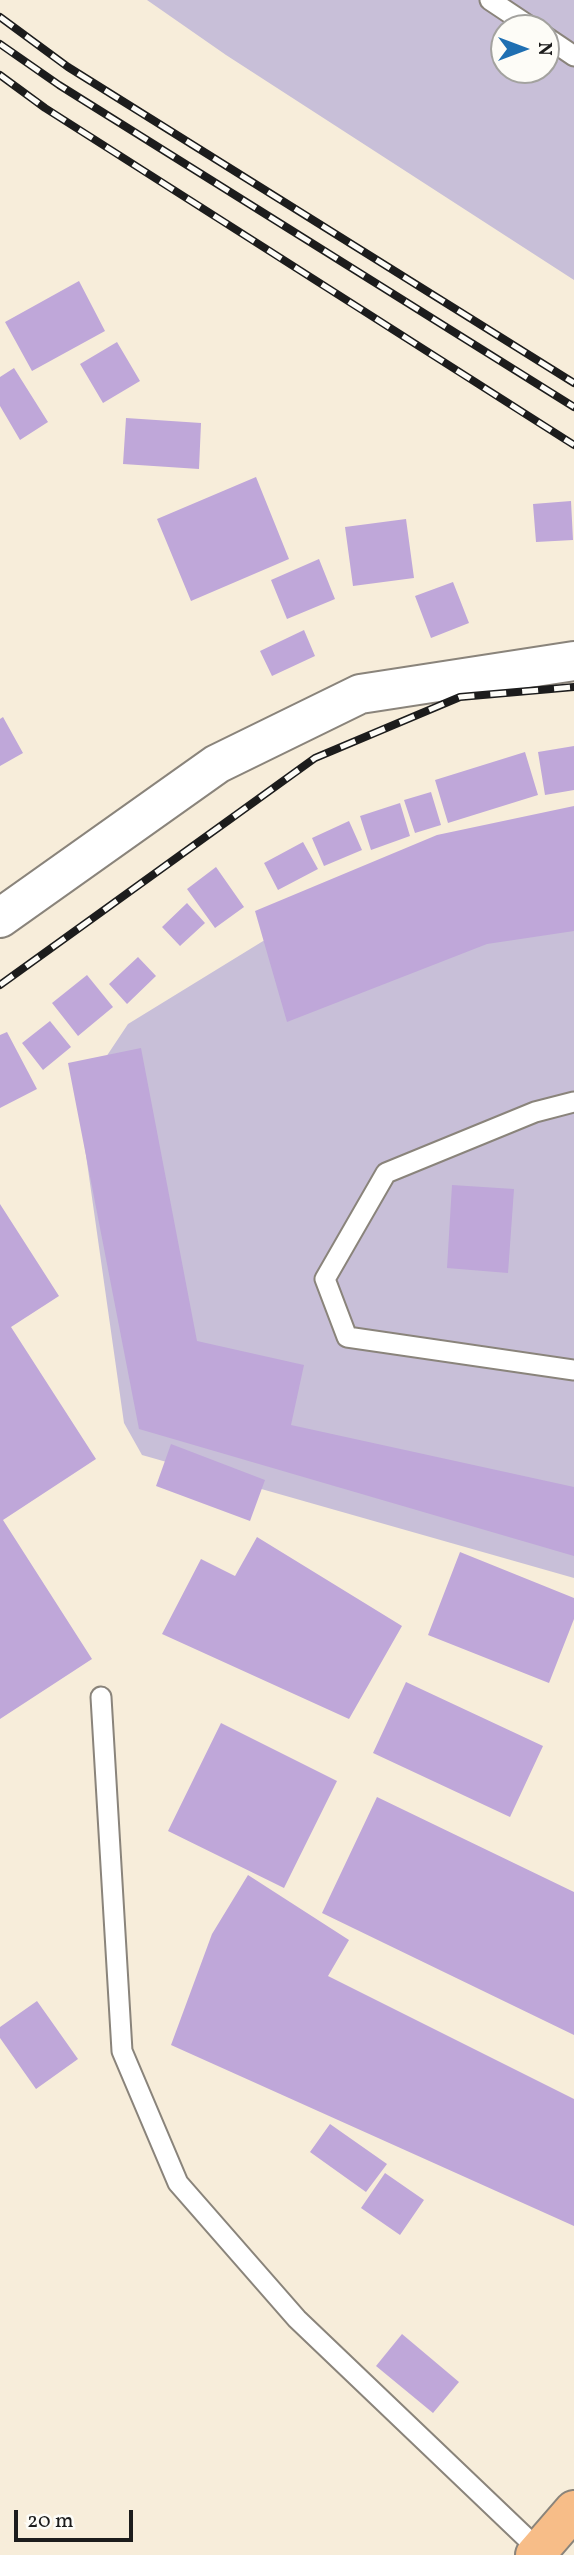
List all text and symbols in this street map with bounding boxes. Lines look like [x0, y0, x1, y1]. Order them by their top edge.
north arrow [490, 14, 560, 84]
text: N [531, 42, 557, 56]
scale bar [18, 2496, 136, 2540]
text: 20 m [27, 2507, 73, 2536]

